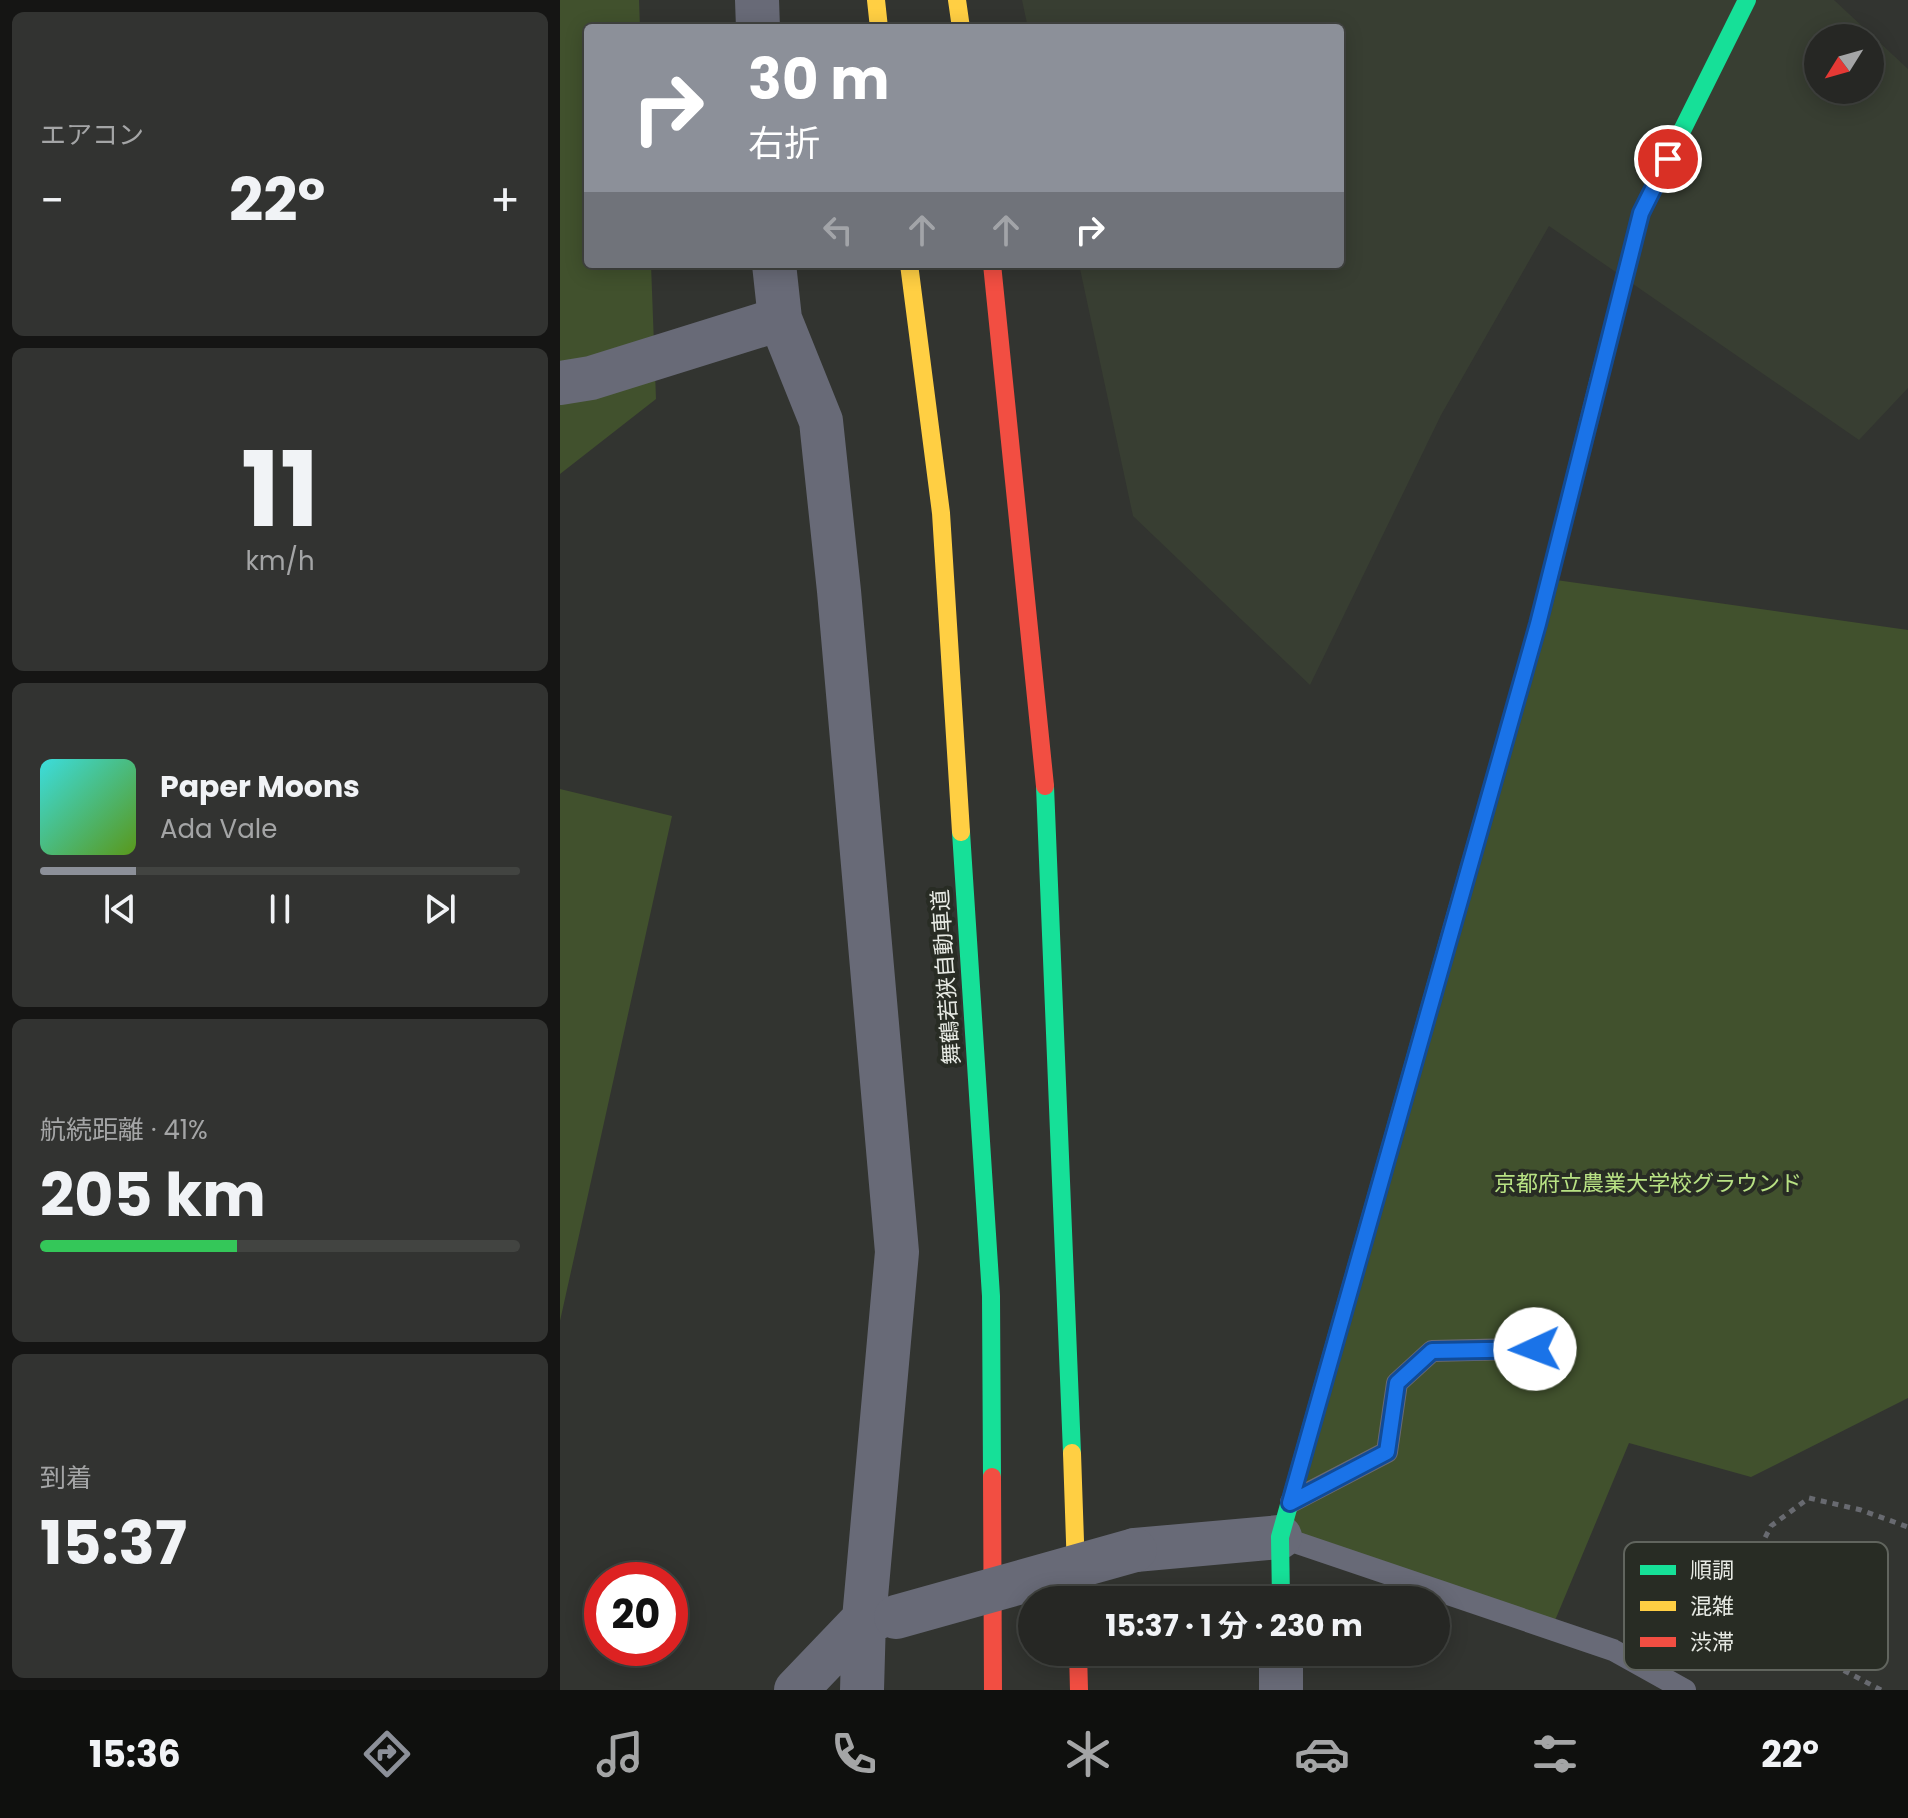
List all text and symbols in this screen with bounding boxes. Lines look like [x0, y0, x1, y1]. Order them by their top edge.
north arrow [1804, 24, 1884, 104]
map controls [1804, 24, 1884, 104]
text: 30 m [748, 40, 890, 119]
icon: right [616, 56, 720, 160]
text: エアコン [40, 117, 144, 153]
text: 右折 [748, 118, 820, 169]
pin [1634, 125, 1702, 193]
icon: arrive [1646, 137, 1690, 181]
text: 22° [229, 158, 325, 242]
text: − [40, 170, 64, 231]
text: + [490, 170, 520, 231]
icon: left [816, 208, 860, 252]
icon: ahead [900, 208, 944, 252]
icon: ahead [984, 208, 1028, 252]
icon: right [1068, 208, 1112, 252]
text: 11 [241, 417, 319, 562]
text: km/h [245, 543, 315, 579]
text: Paper Moons [160, 765, 360, 808]
text: Ada Vale [160, 811, 277, 847]
icon: previous [98, 887, 142, 931]
icon: pause [258, 887, 302, 931]
icon: next [418, 887, 462, 931]
street label: 舞鶴若狭自動車道 [924, 888, 968, 1066]
text: 航続距離 · 41% [40, 1112, 208, 1148]
text: 205 km [40, 1153, 266, 1237]
park label: 京都府立農業大学校グラウンド [1494, 1168, 1802, 1199]
position arrow [1493, 1307, 1577, 1391]
text: 到着 [40, 1460, 92, 1496]
text: 15:37 [40, 1501, 187, 1585]
legend [1624, 1542, 1888, 1670]
text: 順調 [1690, 1555, 1734, 1586]
speed limit sign: 20 [584, 1562, 688, 1666]
text: 混雑 [1690, 1591, 1734, 1622]
text: 15:37 · 1 分 · 230 m [1105, 1604, 1363, 1647]
text: 渋滞 [1690, 1627, 1734, 1658]
icon: directions [359, 1726, 415, 1782]
icon: music [592, 1726, 648, 1782]
icon: phone [826, 1726, 882, 1782]
icon: climate [1060, 1726, 1116, 1782]
icon: car [1294, 1726, 1350, 1782]
icon: filters [1527, 1726, 1583, 1782]
text: 15:36 [89, 1729, 181, 1780]
text: 22° [1761, 1729, 1819, 1780]

